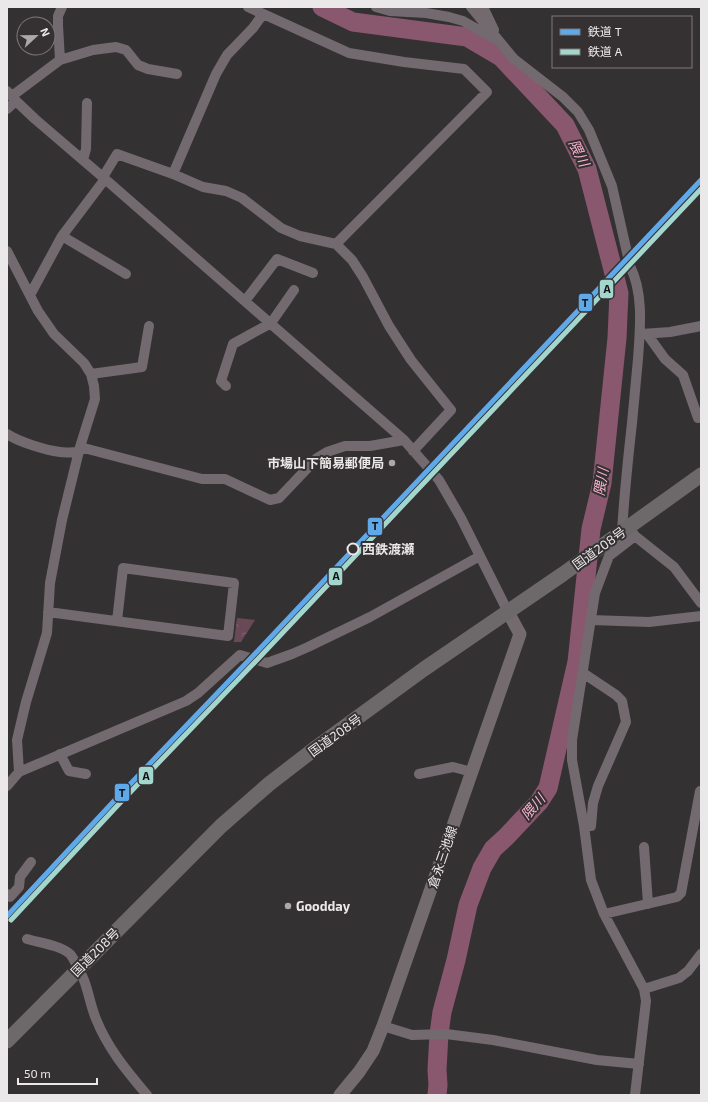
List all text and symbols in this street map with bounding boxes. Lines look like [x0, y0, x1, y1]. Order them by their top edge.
north arrow [16, 16, 56, 56]
legend [552, 16, 692, 68]
text: 鉄道 T [588, 24, 622, 38]
text: N [38, 26, 53, 38]
text: 鉄道 A [588, 44, 623, 58]
water label: 隈川 [566, 136, 594, 171]
line badge: A [599, 279, 614, 299]
text: A [603, 282, 611, 295]
line badge: T [578, 293, 593, 312]
text: T [582, 296, 589, 309]
place label: 市場山下簡易郵便局 [267, 455, 384, 471]
marker: 市場山下簡易郵便局 [387, 458, 397, 468]
water label: 隈川 [590, 465, 611, 497]
line badge: T [367, 517, 383, 536]
text: T [372, 519, 379, 532]
street label: 国道208号 [569, 523, 629, 573]
place label: 西鉄渡瀬 [362, 541, 415, 557]
marker: 西鉄渡瀬 [346, 542, 360, 556]
line badge: A [328, 567, 343, 586]
text: A [332, 569, 340, 582]
street label: 国道208号 [305, 710, 365, 760]
line badge: A [138, 766, 154, 785]
text: A [142, 769, 150, 782]
line badge: T [114, 783, 130, 802]
text: T [119, 786, 126, 799]
water label: 隈川 [517, 789, 550, 823]
street label: 倉永三池線 [424, 824, 460, 890]
place label: Goodday [296, 898, 351, 914]
marker: Goodday [283, 901, 293, 911]
street label: 国道208号 [67, 924, 123, 980]
scale bar [18, 1060, 97, 1086]
text: 50 m [24, 1066, 51, 1080]

